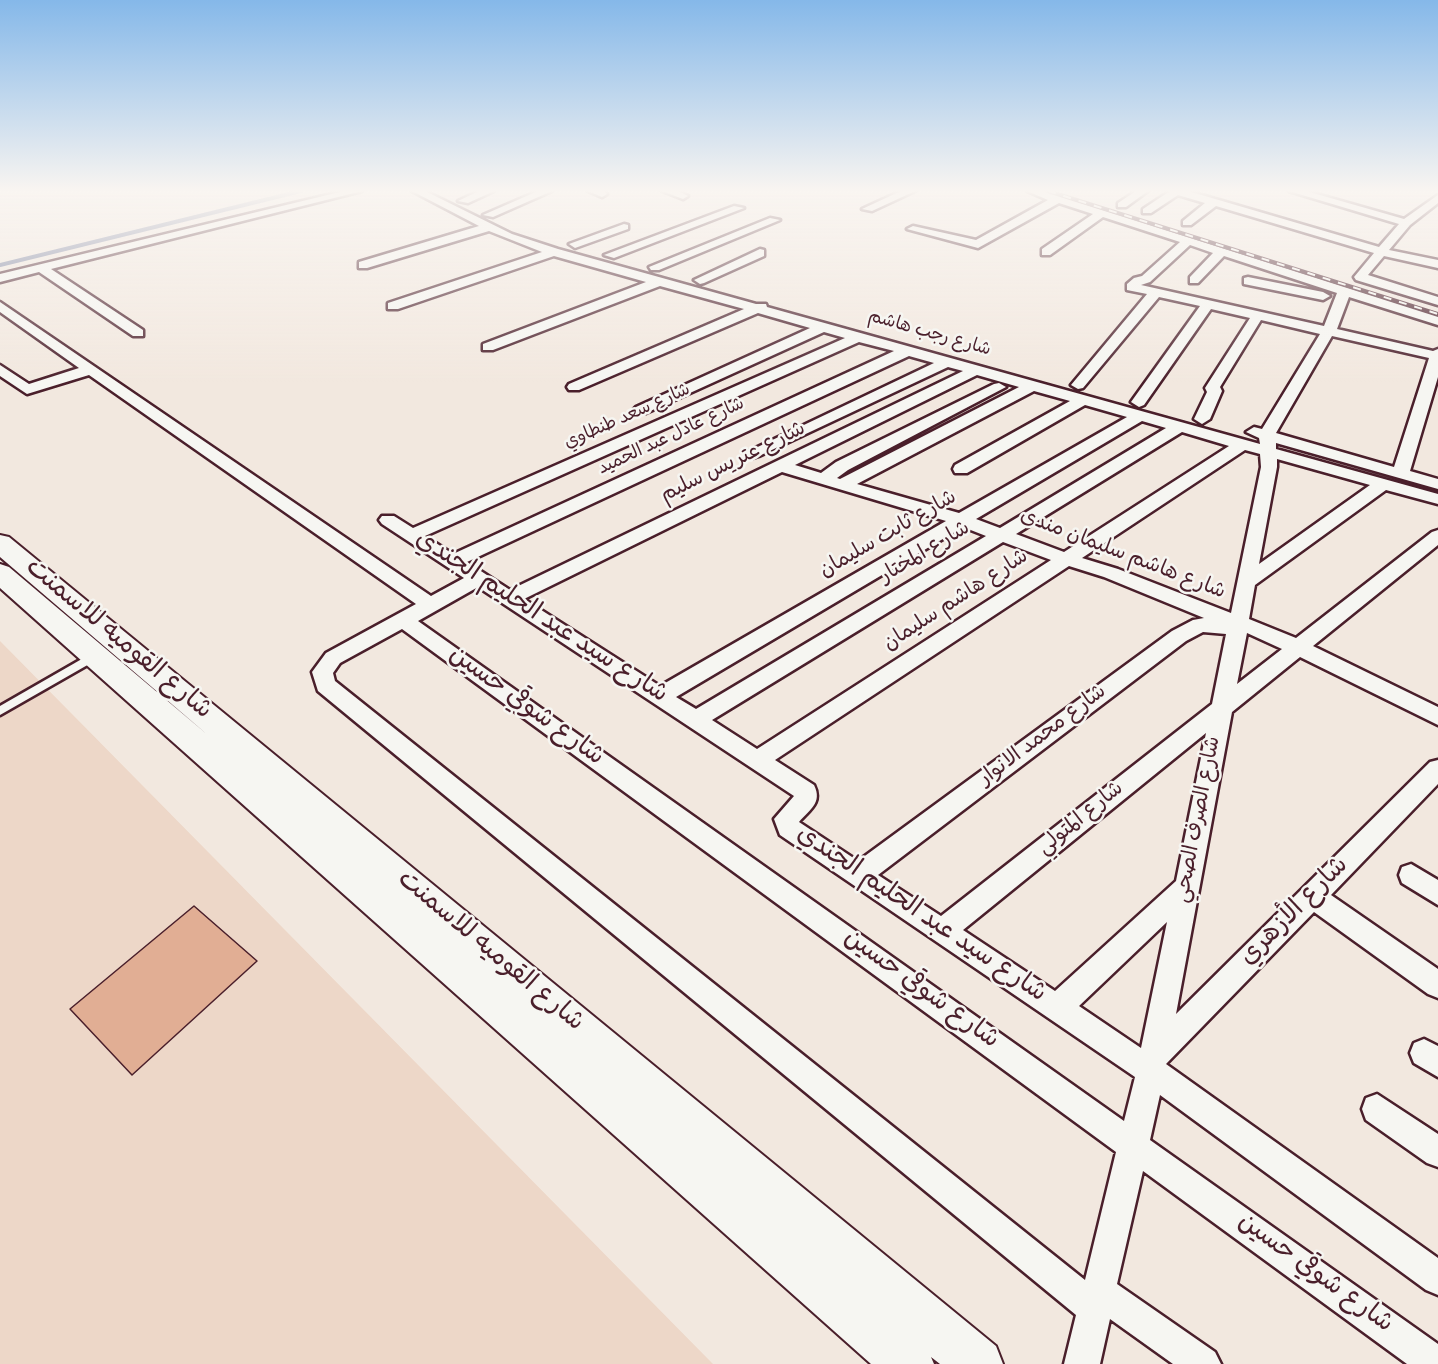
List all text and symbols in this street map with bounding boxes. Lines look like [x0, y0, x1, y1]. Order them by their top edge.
street label: شارع رجب هاشم [865, 307, 993, 363]
street label: شارع سعد طنطاوي [562, 380, 694, 456]
street label: شارع عادل عبد الحميد [595, 395, 749, 481]
street label: شارع عتريس سليم [657, 418, 811, 510]
street label: شارع ثابت سليمان [816, 487, 962, 585]
street label: شارع هاشم سليمان مندى [1016, 505, 1228, 607]
street label: شارع المختار [876, 517, 976, 591]
street label: شارع سيد عبد الحليم الجندي [408, 526, 672, 712]
street label: شارع هاشم سليمان [880, 546, 1034, 658]
street label: شارع القوميه للاسمنت [17, 554, 217, 728]
street label: شارع شوقي حسين [441, 641, 609, 775]
street label: شارع محمد الانوار [975, 681, 1113, 793]
street label: شارع الصرف الصحي [1172, 735, 1228, 905]
street label: شارع المتولي [1034, 778, 1130, 862]
street label: شارع سيد عبد الحليم الجندي [789, 821, 1051, 1011]
street label: شارع الأزهري [1235, 852, 1357, 974]
street label: شارع القوميه للاسمنت [389, 866, 589, 1040]
street label: شارع شوقي حسين [836, 924, 1004, 1058]
street label: شارع شوقي حسين [1230, 1208, 1398, 1342]

